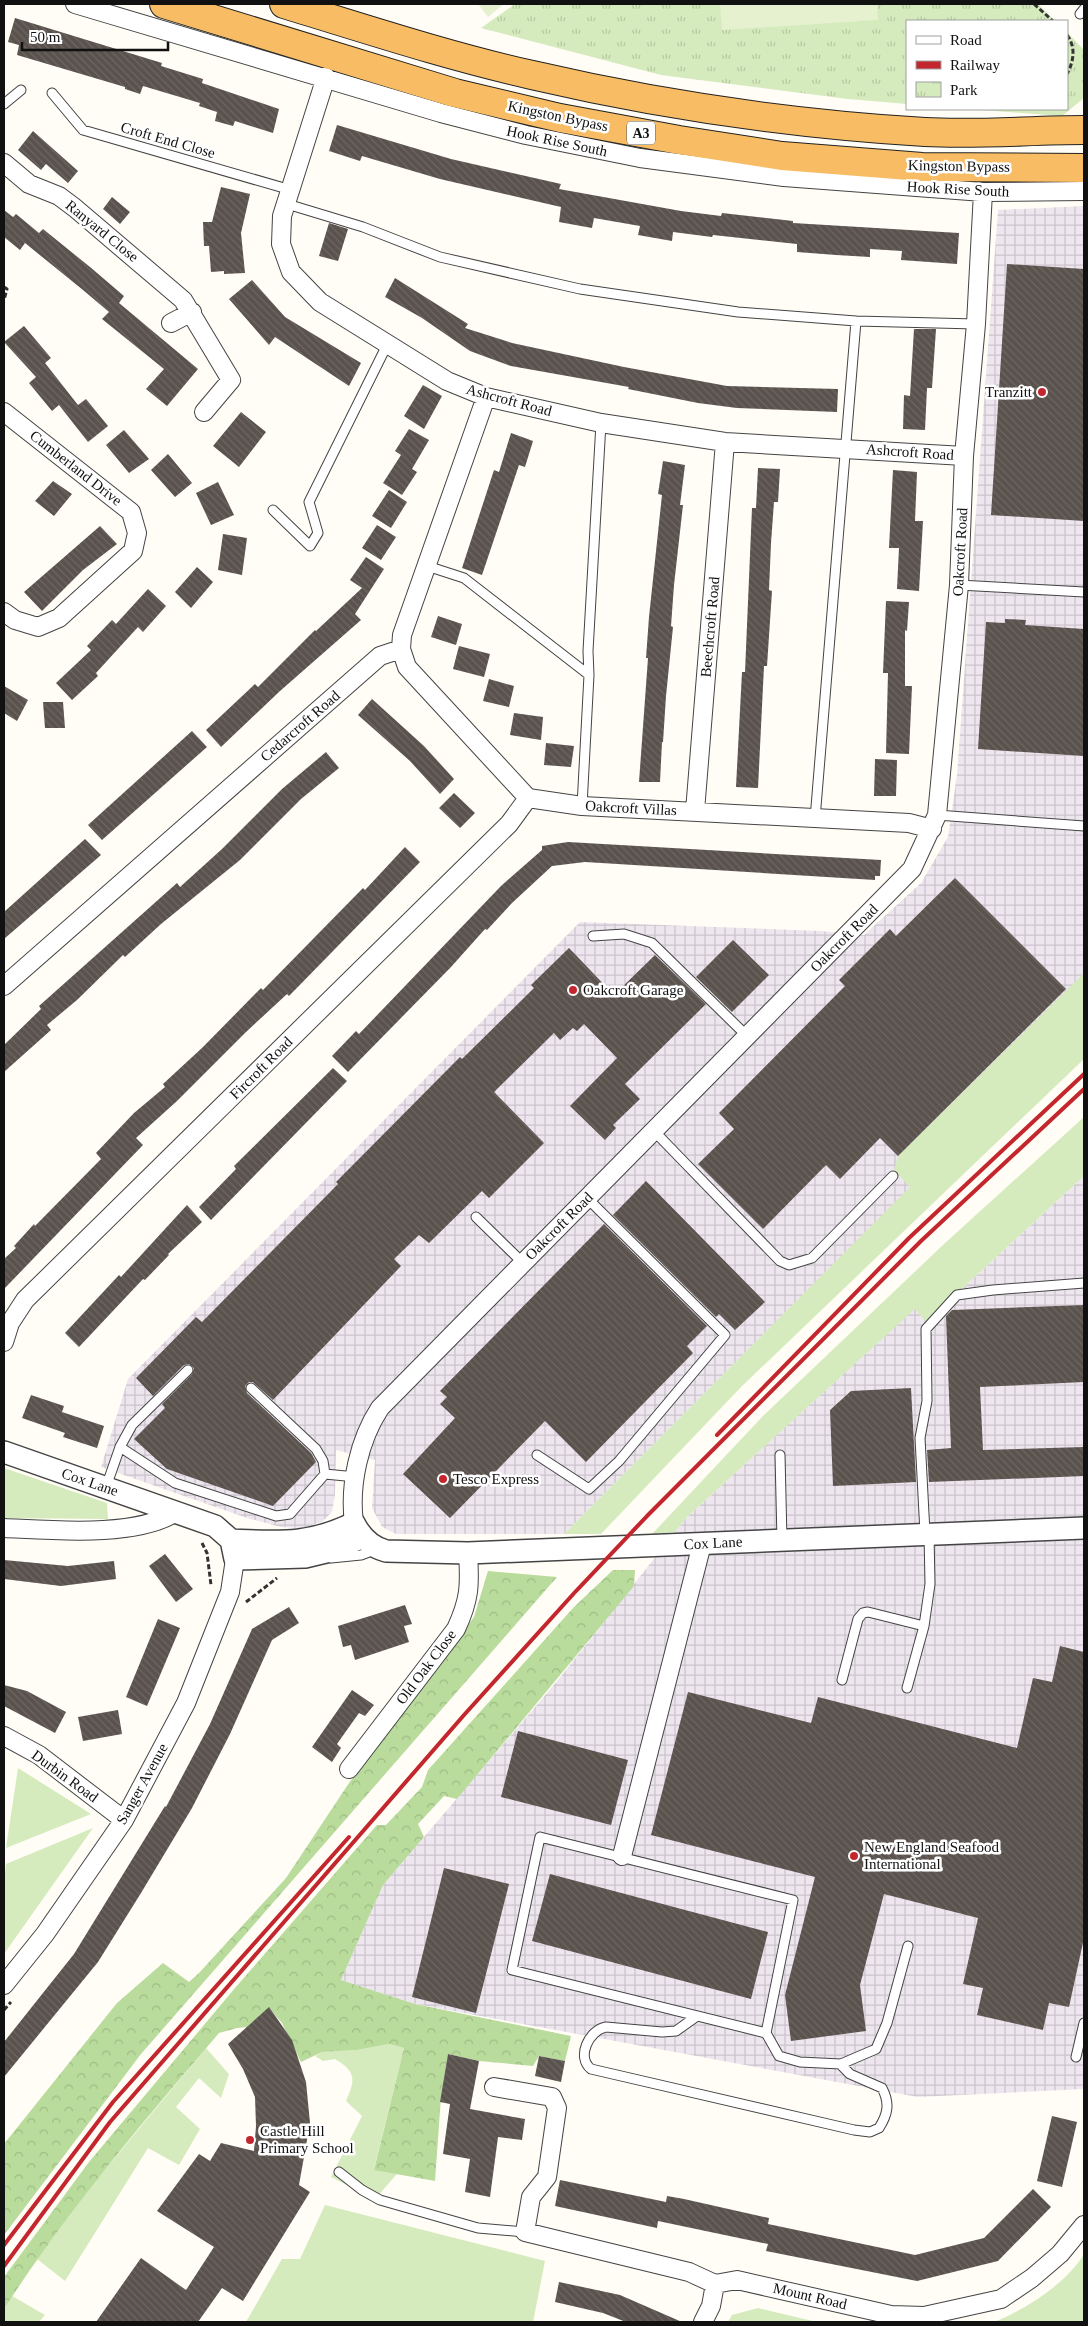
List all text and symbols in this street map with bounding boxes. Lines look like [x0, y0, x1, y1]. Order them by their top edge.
scale bar [22, 20, 169, 52]
legend [906, 20, 1068, 110]
text: 50 m [30, 29, 61, 45]
text: Road [950, 32, 982, 48]
text: Railway [950, 57, 1000, 73]
text: Park [950, 82, 978, 98]
street label: Kingston Bypass [506, 98, 610, 134]
street label: Croft End Close [119, 119, 217, 161]
road number: A3 [627, 122, 655, 144]
street label: Hook Rise South [505, 123, 609, 160]
street label: Kingston Bypass [908, 157, 1010, 175]
street label: Hook Rise South [906, 178, 1010, 200]
street label: Ranyard Close [62, 197, 142, 265]
street label: Ashcroft Road [464, 381, 554, 419]
place label: Tranzitt [985, 384, 1033, 400]
marker: Tranzitt [1036, 386, 1048, 398]
street label: Cumberland Drive [27, 427, 125, 509]
street label: Ashcroft Road [866, 441, 955, 463]
street label: Oakcroft Road [950, 507, 970, 597]
street label: Beechcroft Road [698, 575, 722, 678]
street label: Cedarcroft Road [257, 687, 343, 765]
street label: Oakcroft Villas [585, 798, 677, 818]
street label: Oakcroft Road [807, 901, 881, 975]
place label: Oakcroft Garage [583, 982, 684, 998]
marker: Oakcroft Garage [567, 984, 579, 996]
street label: Fircroft Road [227, 1033, 296, 1102]
street label: Oakcroft Road [522, 1189, 596, 1263]
street label: Cox Lane [60, 1465, 121, 1499]
place label: Tesco Express [453, 1471, 539, 1487]
marker: Tesco Express [437, 1473, 449, 1485]
street label: Cox Lane [683, 1533, 743, 1553]
street label: Old Oak Close [393, 1626, 459, 1707]
street label: Sanger Avenue [113, 1740, 171, 1827]
street label: Durbin Road [29, 1747, 102, 1806]
place label: New England Seafood International [864, 1839, 999, 1872]
marker: New England Seafood International [848, 1850, 860, 1862]
place label: Castle Hill Primary School [260, 2123, 354, 2156]
marker: Castle Hill Primary School [244, 2134, 256, 2146]
street label: Mount Road [771, 2280, 849, 2312]

